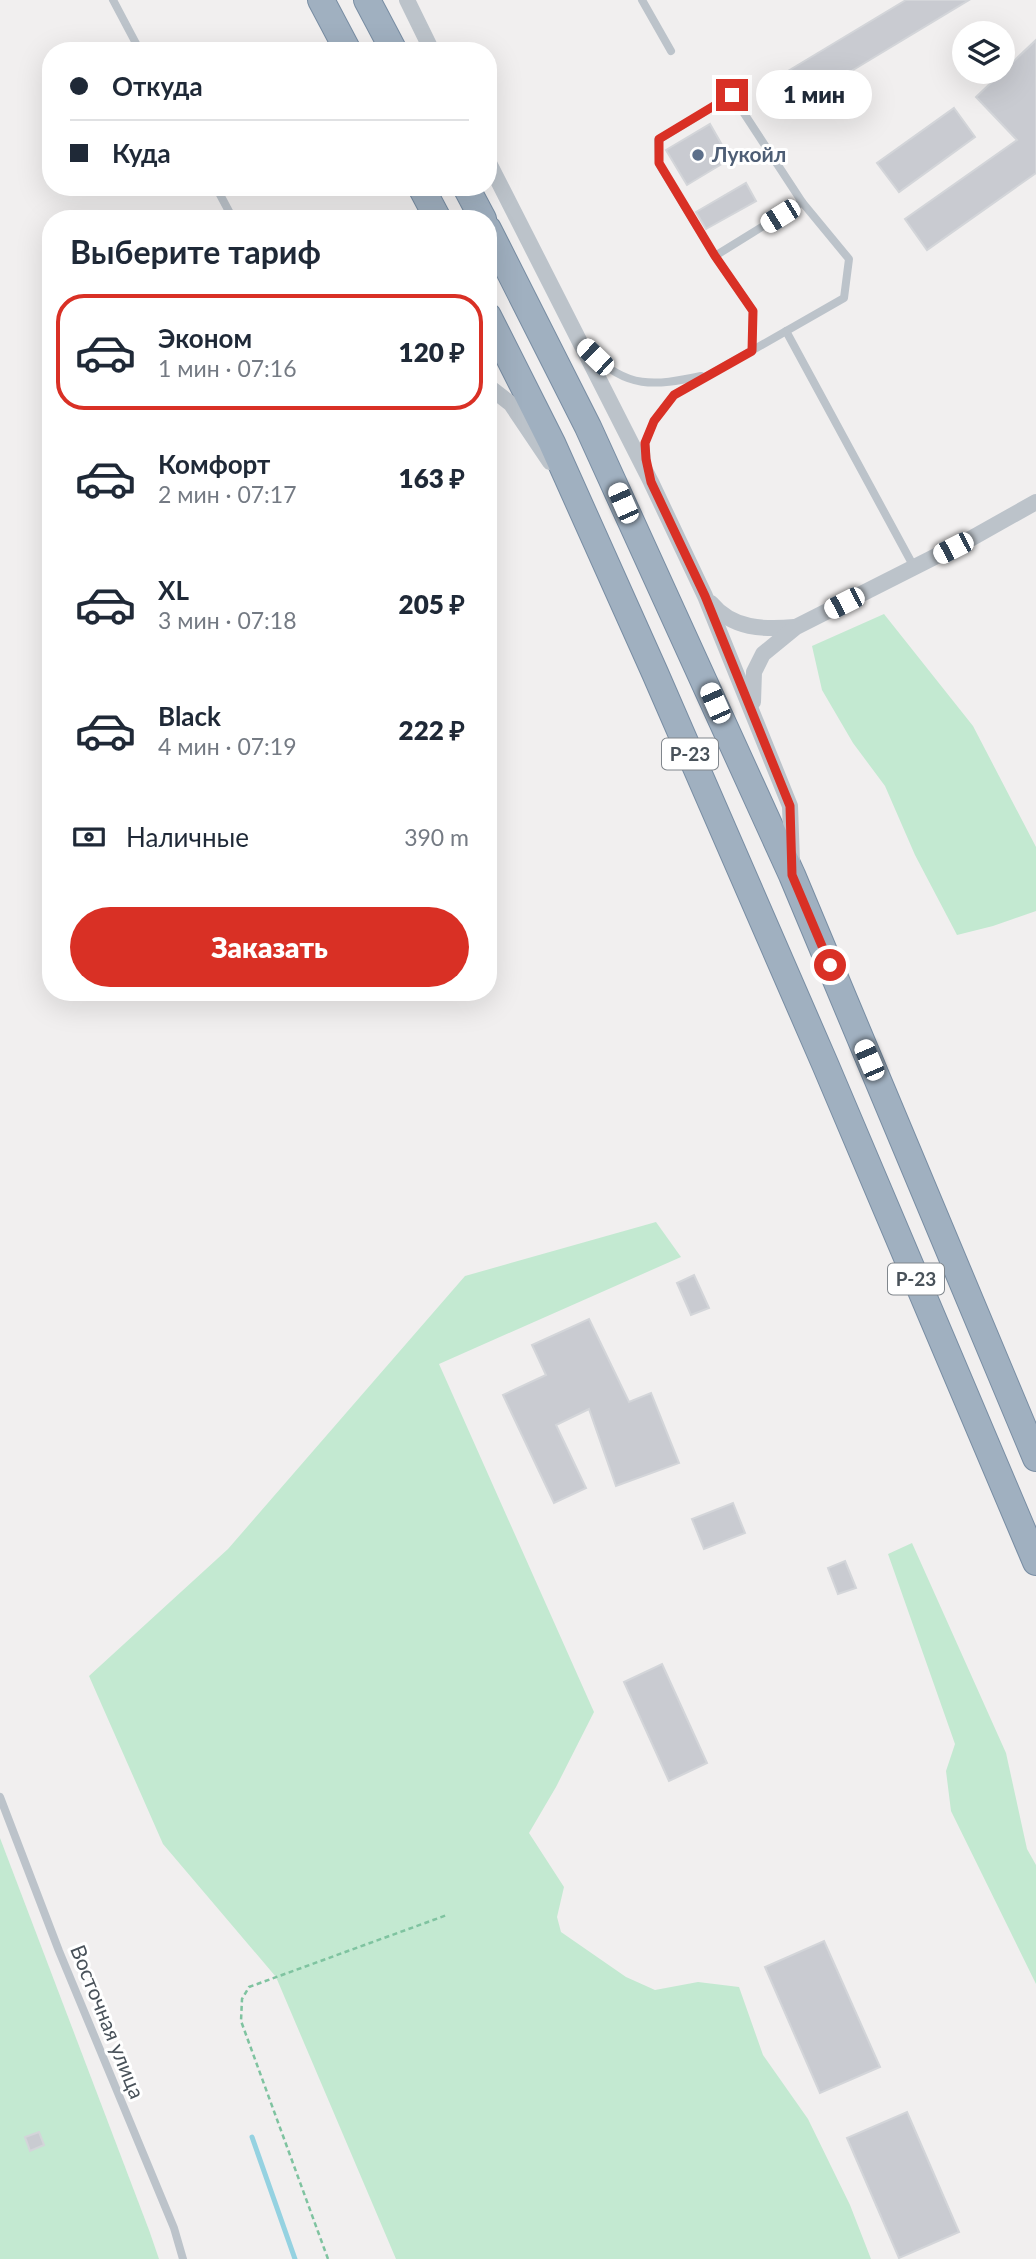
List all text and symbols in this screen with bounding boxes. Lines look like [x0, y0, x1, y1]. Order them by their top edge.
map controls [952, 21, 1015, 84]
button: layers [952, 21, 1015, 84]
text: Откуда [112, 70, 203, 102]
callout: 1 мин [756, 70, 872, 119]
route end [716, 79, 748, 111]
text: 1 мин [783, 80, 845, 108]
text: Куда [112, 137, 171, 169]
place label: Лукойл [711, 141, 786, 166]
marker: Лукойл [690, 147, 706, 163]
car [757, 196, 804, 236]
text: Выберите тариф [70, 232, 321, 271]
icon: car [74, 321, 137, 384]
text: Эконом [158, 322, 252, 354]
car [573, 335, 618, 379]
text: 120 ₽ [399, 336, 465, 368]
text: 1 мин · 07:16 [158, 354, 297, 382]
icon: car [74, 447, 137, 510]
text: Комфорт [158, 448, 270, 480]
text: 163 ₽ [399, 462, 465, 494]
text: 2 мин · 07:17 [158, 480, 297, 508]
car [605, 480, 642, 526]
car [930, 529, 977, 567]
icon: car [74, 573, 137, 636]
text: XL [158, 574, 189, 606]
car [821, 584, 868, 622]
text: 205 ₽ [399, 588, 465, 620]
text: 3 мин · 07:18 [158, 606, 297, 634]
car [697, 680, 734, 726]
icon: car [74, 699, 137, 762]
text: Black [158, 700, 221, 732]
text: 222 ₽ [399, 714, 465, 746]
text: 4 мин · 07:19 [158, 732, 297, 760]
road number: Р-23 [662, 738, 718, 769]
icon: cash [70, 818, 108, 856]
text: Наличные [126, 821, 249, 853]
text: 390 m [404, 823, 469, 851]
button: Заказать [70, 907, 469, 987]
route start [814, 949, 846, 981]
car [852, 1037, 887, 1083]
road number: Р-23 [888, 1264, 944, 1294]
street label: Восточная улица [66, 1941, 151, 2102]

